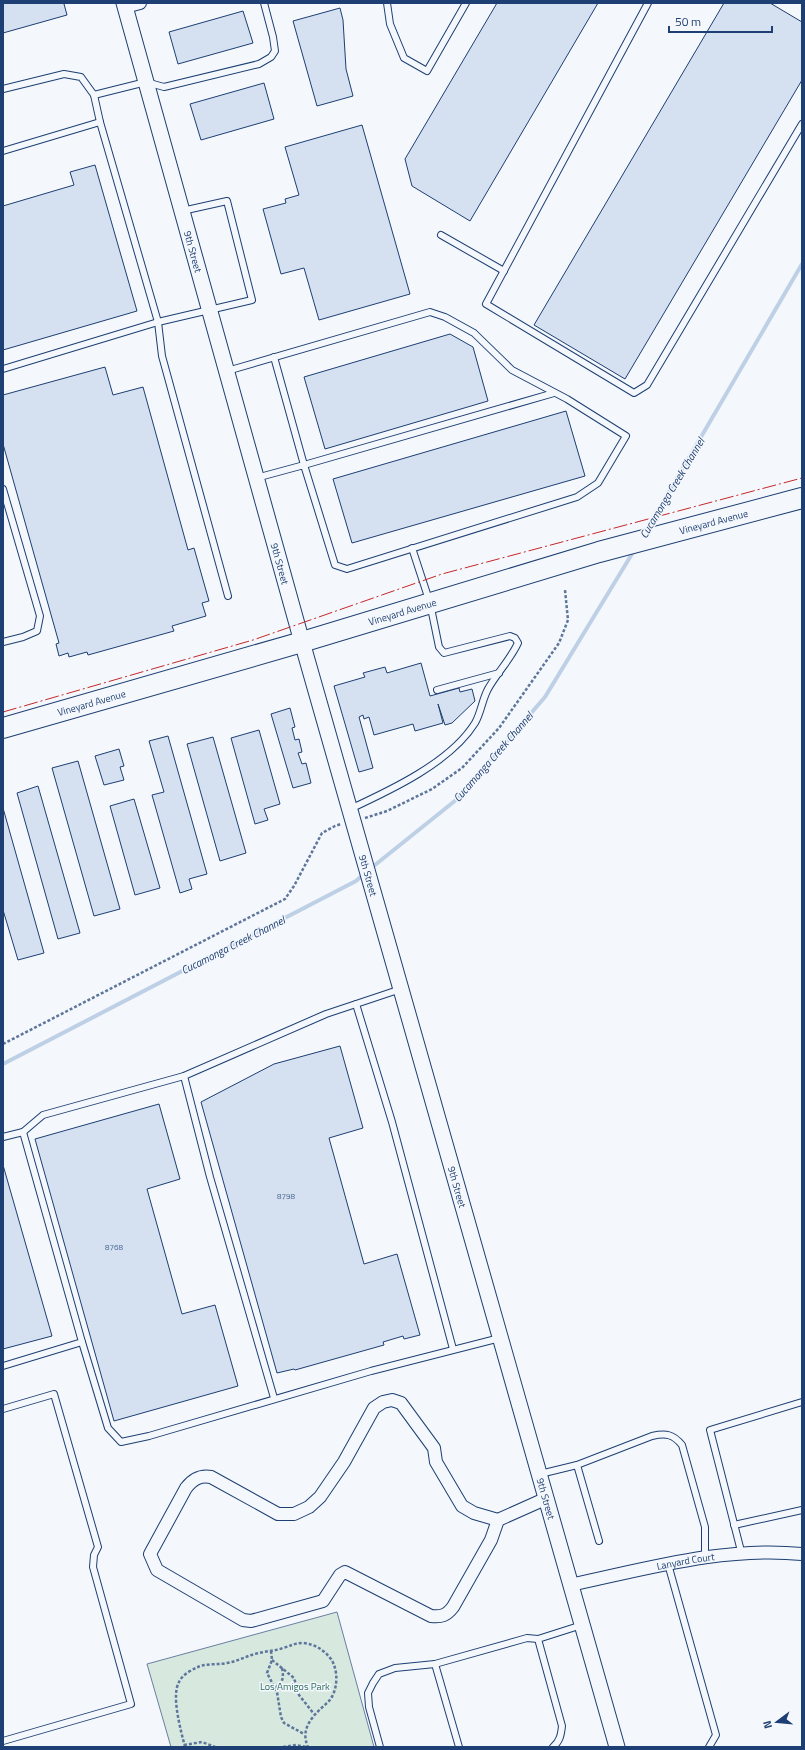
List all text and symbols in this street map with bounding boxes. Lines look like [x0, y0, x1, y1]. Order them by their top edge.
scale bar [669, 8, 772, 34]
text: 50 m [675, 12, 701, 31]
street label: 9th Street [180, 229, 206, 275]
water label: Cucamonga Creek Channel [636, 433, 709, 541]
street label: Vineyard Avenue [678, 506, 750, 538]
street label: 9th Street [267, 541, 293, 587]
street label: Vineyard Avenue [367, 595, 438, 629]
street label: Vineyard Avenue [56, 686, 127, 720]
water label: Cucamonga Creek Channel [449, 707, 538, 805]
street label: 9th Street [355, 853, 381, 898]
water label: Cucamonga Creek Channel [178, 911, 289, 978]
street label: 9th Street [444, 1165, 470, 1210]
house number: 8798 [277, 1190, 295, 1202]
house number: 8768 [105, 1241, 123, 1253]
street label: 9th Street [533, 1476, 559, 1522]
street label: Lanyard Court [655, 1549, 716, 1574]
park label: Los Amigos Park [260, 1679, 330, 1694]
north arrow [757, 1702, 797, 1742]
text: N [759, 1719, 776, 1731]

